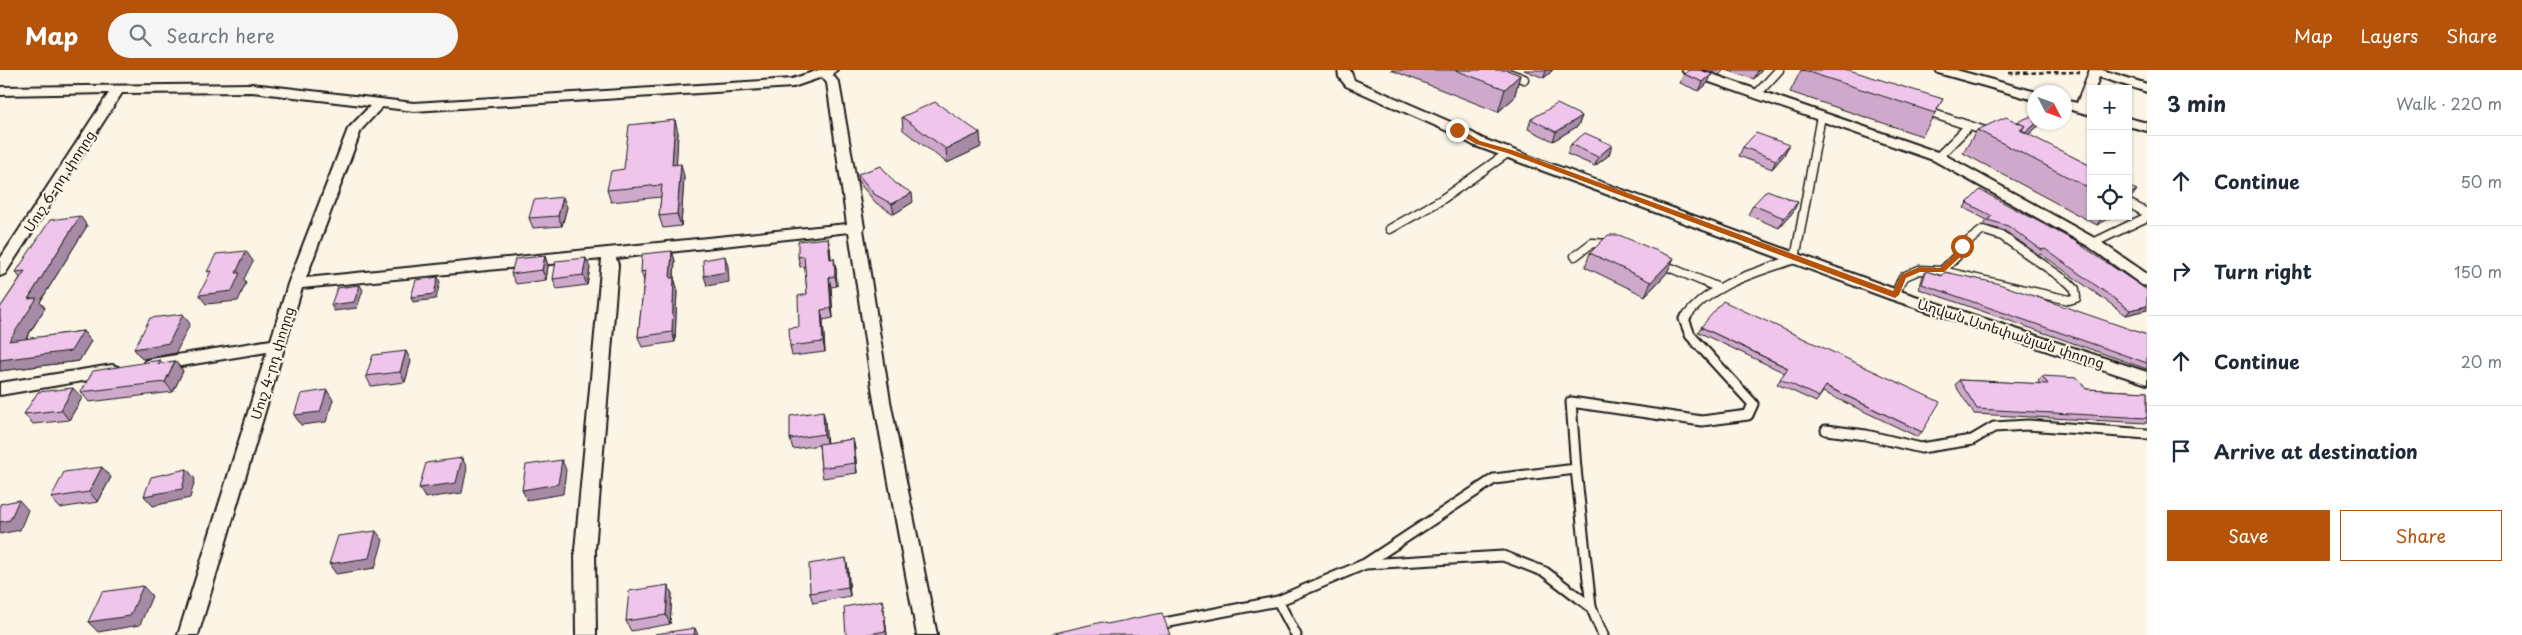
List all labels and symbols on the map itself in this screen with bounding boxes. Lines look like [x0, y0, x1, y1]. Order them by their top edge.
north arrow [2027, 85, 2072, 130]
route end [1446, 119, 1469, 142]
street label: Մուշ 6-րդ փողոց [18, 126, 100, 236]
route start [1951, 235, 1974, 258]
street label: Աղվան Ստեփանյան փողոց [1915, 293, 2107, 373]
street label: Մուշ 4-րդ փողոց [245, 304, 299, 422]

